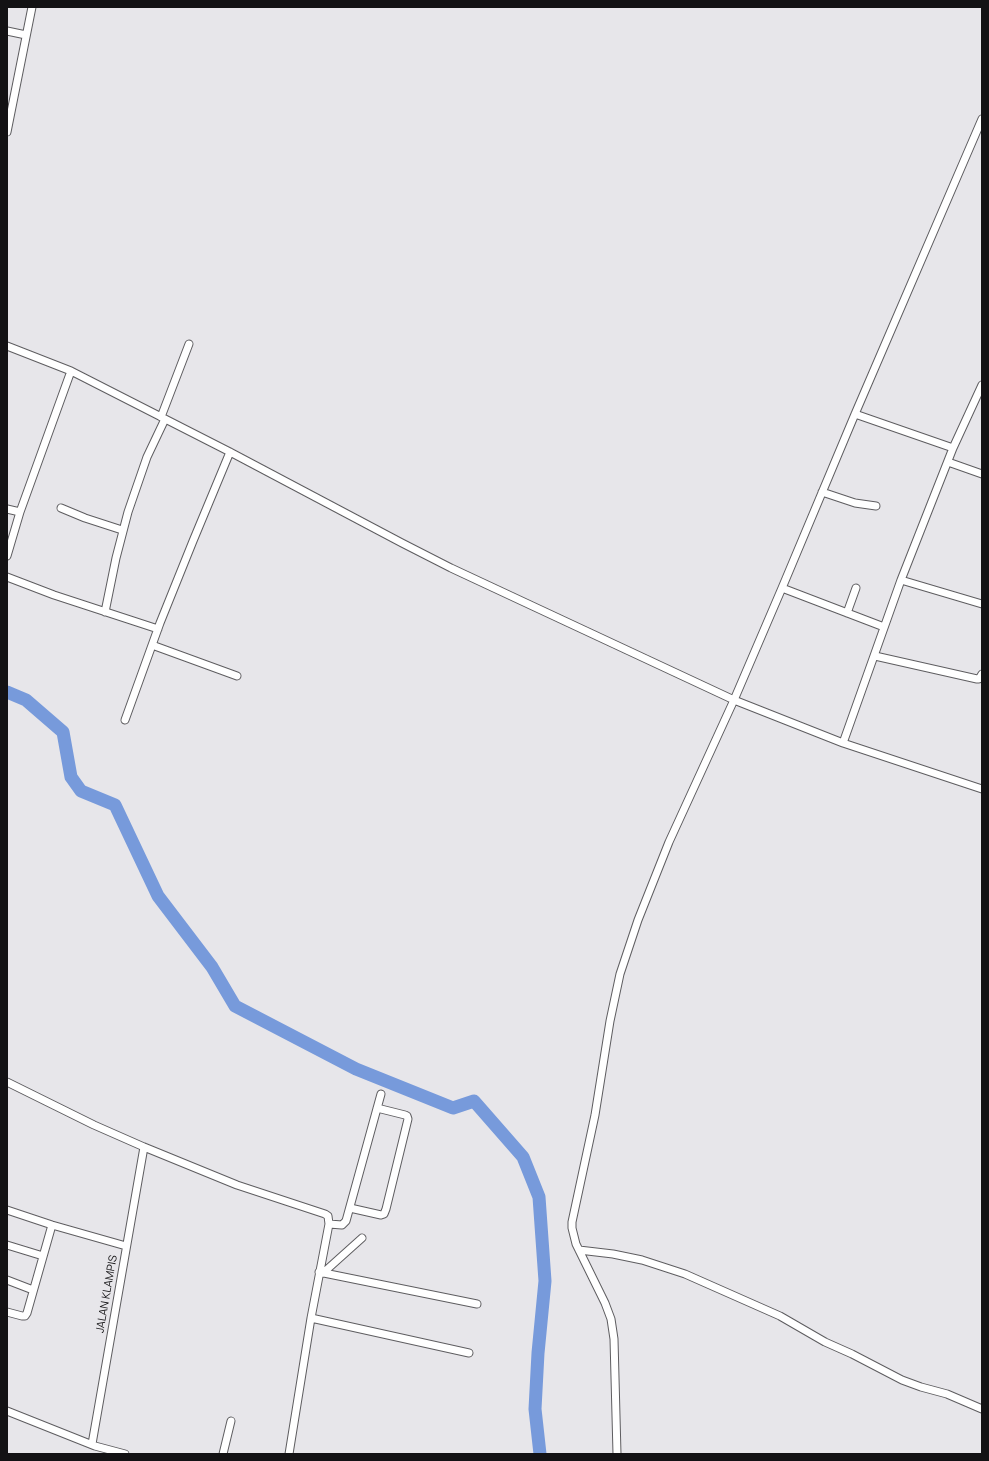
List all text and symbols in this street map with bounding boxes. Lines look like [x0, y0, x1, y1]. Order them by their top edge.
street label: JALAN KLAMPIS [94, 1254, 120, 1334]

